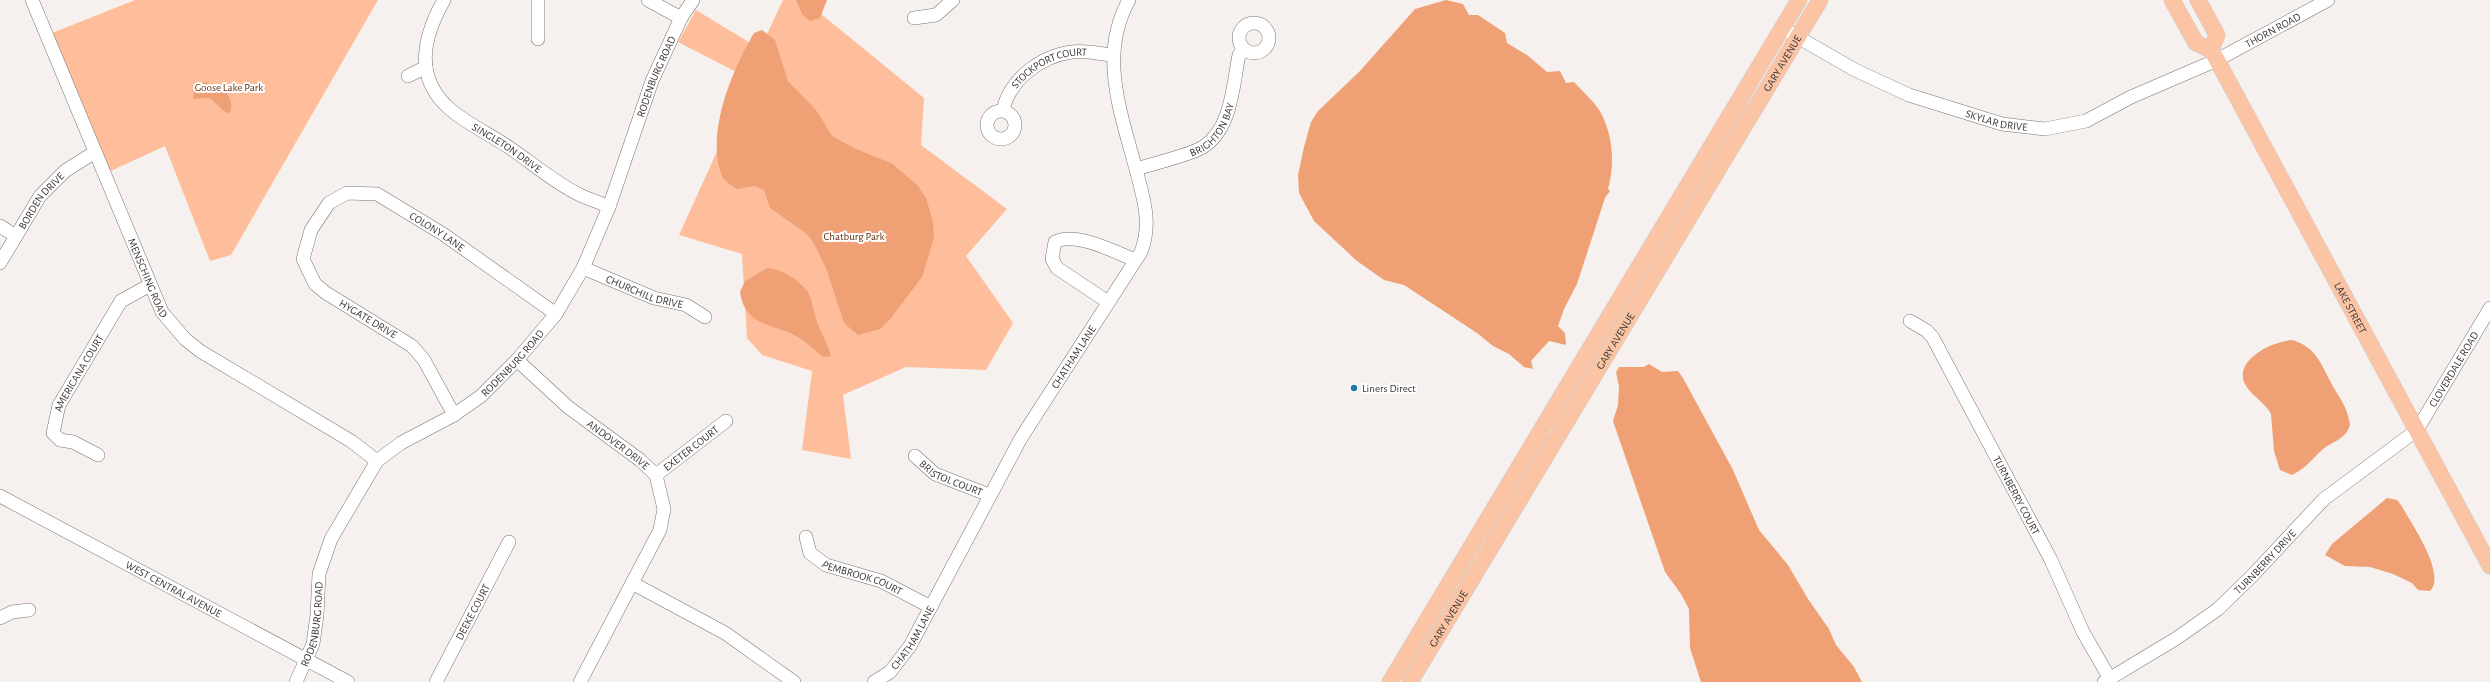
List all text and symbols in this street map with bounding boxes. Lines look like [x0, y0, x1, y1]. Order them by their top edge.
street label: THORN ROAD [2243, 10, 2302, 49]
street label: GARY AVENUE [1761, 32, 1804, 93]
street label: RODENBURG ROAD [635, 34, 677, 118]
street label: STOCKPORT COURT [1009, 46, 1088, 90]
park label: Goose Lake Park [195, 82, 263, 93]
street label: BRIGHTON BAY [1188, 101, 1236, 158]
street label: SKYLAR DRIVE [1964, 107, 2029, 132]
street label: SINGLETON DRIVE [470, 121, 544, 175]
street label: BORDEN DRIVE [16, 170, 66, 231]
street label: COLONY LANE [408, 210, 467, 253]
park label: Chatburg Park [824, 231, 884, 242]
street label: MENSCHING ROAD [126, 236, 170, 320]
street label: CHURCHILL DRIVE [604, 273, 685, 310]
street label: LAKE STREET [2332, 280, 2369, 336]
street label: HYGATE DRIVE [337, 297, 399, 341]
street label: GARY AVENUE [1594, 310, 1637, 371]
street label: CHATHAM LANE [1049, 323, 1098, 390]
street label: RODENBURG ROAD [479, 328, 546, 398]
street label: CLOVERDALE ROAD [2427, 330, 2480, 409]
street label: AMERICANA COURT [52, 332, 106, 413]
marker: Liners Direct [1349, 383, 1359, 393]
place label: Liners Direct [1362, 383, 1416, 394]
street label: ANDOVER DRIVE [585, 418, 652, 472]
street label: EXETER COURT [661, 423, 721, 473]
street label: TURNBERRY COURT [1991, 454, 2042, 537]
street label: BRISTOL COURT [918, 458, 985, 498]
street label: TURNBERRY DRIVE [2232, 527, 2298, 596]
street label: PEMBROOK COURT [820, 558, 905, 597]
street label: WEST CENTRAL AVENUE [124, 559, 224, 619]
street label: RODENBURG ROAD [298, 581, 324, 668]
street label: DEEKE COURT [453, 582, 492, 642]
street label: GARY AVENUE [1427, 588, 1470, 649]
street label: CHATHAM LANE [889, 603, 936, 672]

